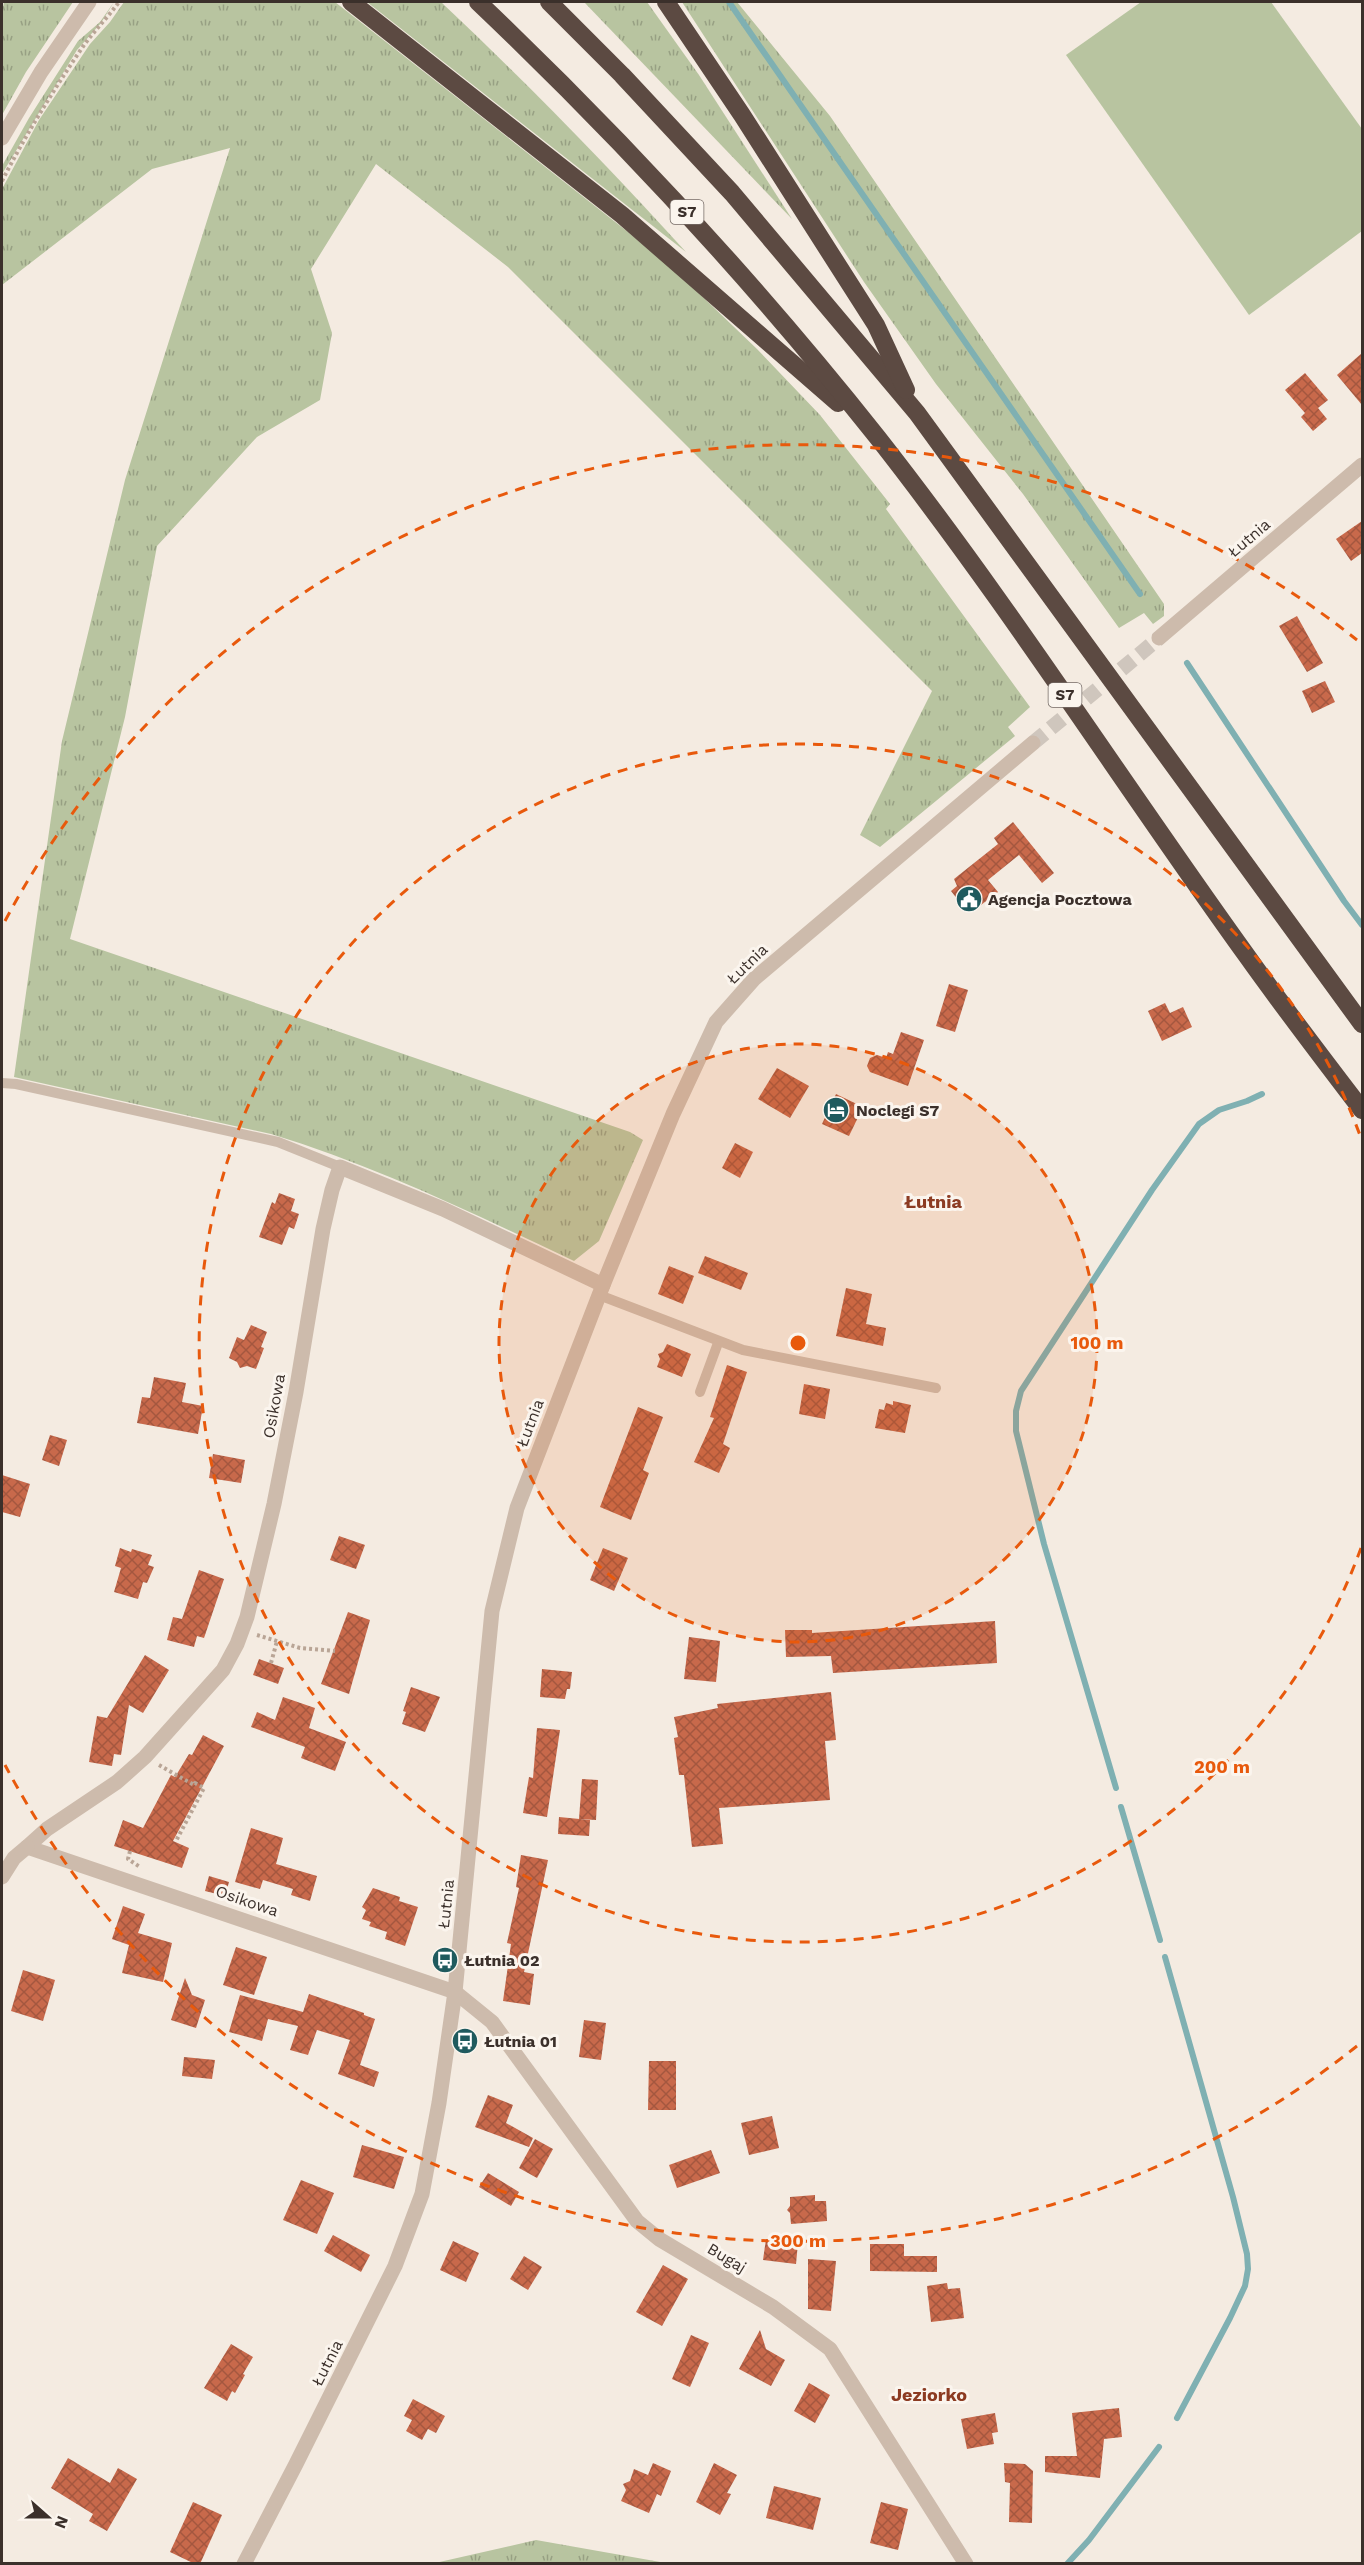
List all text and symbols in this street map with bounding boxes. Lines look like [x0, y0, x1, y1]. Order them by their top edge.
road number: S7 [670, 200, 704, 224]
street label: Łutnia [1224, 515, 1274, 561]
road number: S7 [1048, 683, 1082, 707]
public building icon: Agencja Pocztowa [954, 884, 984, 914]
place label: Agencja Pocztowa [988, 890, 1132, 909]
street label: Łutnia [723, 940, 771, 988]
hotel icon: Noclegi S7 [821, 1095, 851, 1125]
place label: Noclegi S7 [856, 1101, 939, 1120]
district label: Łutnia [904, 1191, 962, 1212]
text: 100 m [1070, 1332, 1124, 1353]
centre of rings [788, 1333, 808, 1353]
street label: Osikowa [259, 1372, 289, 1440]
street label: Łutnia [512, 1396, 548, 1450]
text: 200 m [1194, 1756, 1250, 1777]
street label: Łutnia [434, 1878, 458, 1930]
street label: Osikowa [213, 1881, 281, 1921]
bus stop icon: Łutnia 02 [430, 1945, 460, 1975]
place label: Łutnia 02 [464, 1951, 540, 1970]
bus stop icon: Łutnia 01 [450, 2026, 480, 2056]
place label: Łutnia 01 [484, 2032, 557, 2051]
text: 300 m [770, 2230, 826, 2251]
street label: Bugaj [704, 2239, 750, 2277]
street label: Łutnia [307, 2337, 347, 2389]
district label: Jeziorko [891, 2384, 967, 2405]
north arrow [18, 2487, 78, 2547]
text: N [51, 2513, 73, 2531]

